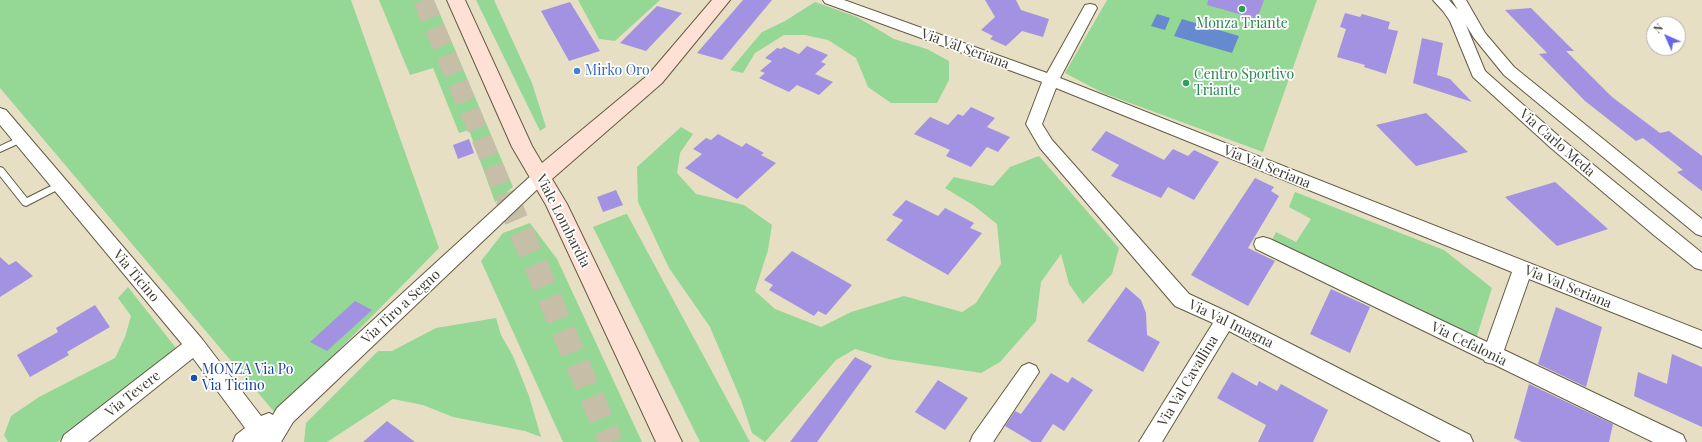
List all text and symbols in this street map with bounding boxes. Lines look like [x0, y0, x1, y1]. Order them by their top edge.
marker: Monza Triante [1237, 4, 1247, 14]
place label: Monza Triante [1196, 16, 1288, 32]
north arrow [1646, 16, 1686, 56]
text: N [1650, 20, 1666, 36]
street label: Via Val Seriana [919, 25, 1011, 73]
place label: Mirko Oro [585, 63, 650, 79]
marker: Mirko Oro [572, 66, 582, 76]
place label: Centro Sportivo Triante [1194, 67, 1294, 100]
marker: Centro Sportivo Triante [1181, 78, 1191, 88]
street label: Via Carlo Meda [1516, 106, 1598, 180]
street label: Via Val Seriana [1221, 142, 1313, 192]
street label: Viale Lombardia [532, 172, 594, 270]
street label: Via Ticino [109, 247, 163, 305]
street label: Via Val Seriana [1522, 262, 1614, 312]
street label: Via Tiro a Segno [358, 266, 444, 348]
street label: Via Val Imagna [1186, 296, 1276, 352]
street label: Via Cefalonia [1428, 318, 1510, 370]
street label: Via Val Cavallina [1154, 332, 1222, 430]
place label: MONZA Via Po Via Ticino [202, 362, 294, 394]
street label: Via Tevere [102, 367, 164, 421]
marker: MONZA Via Po Via Ticino [189, 373, 199, 383]

